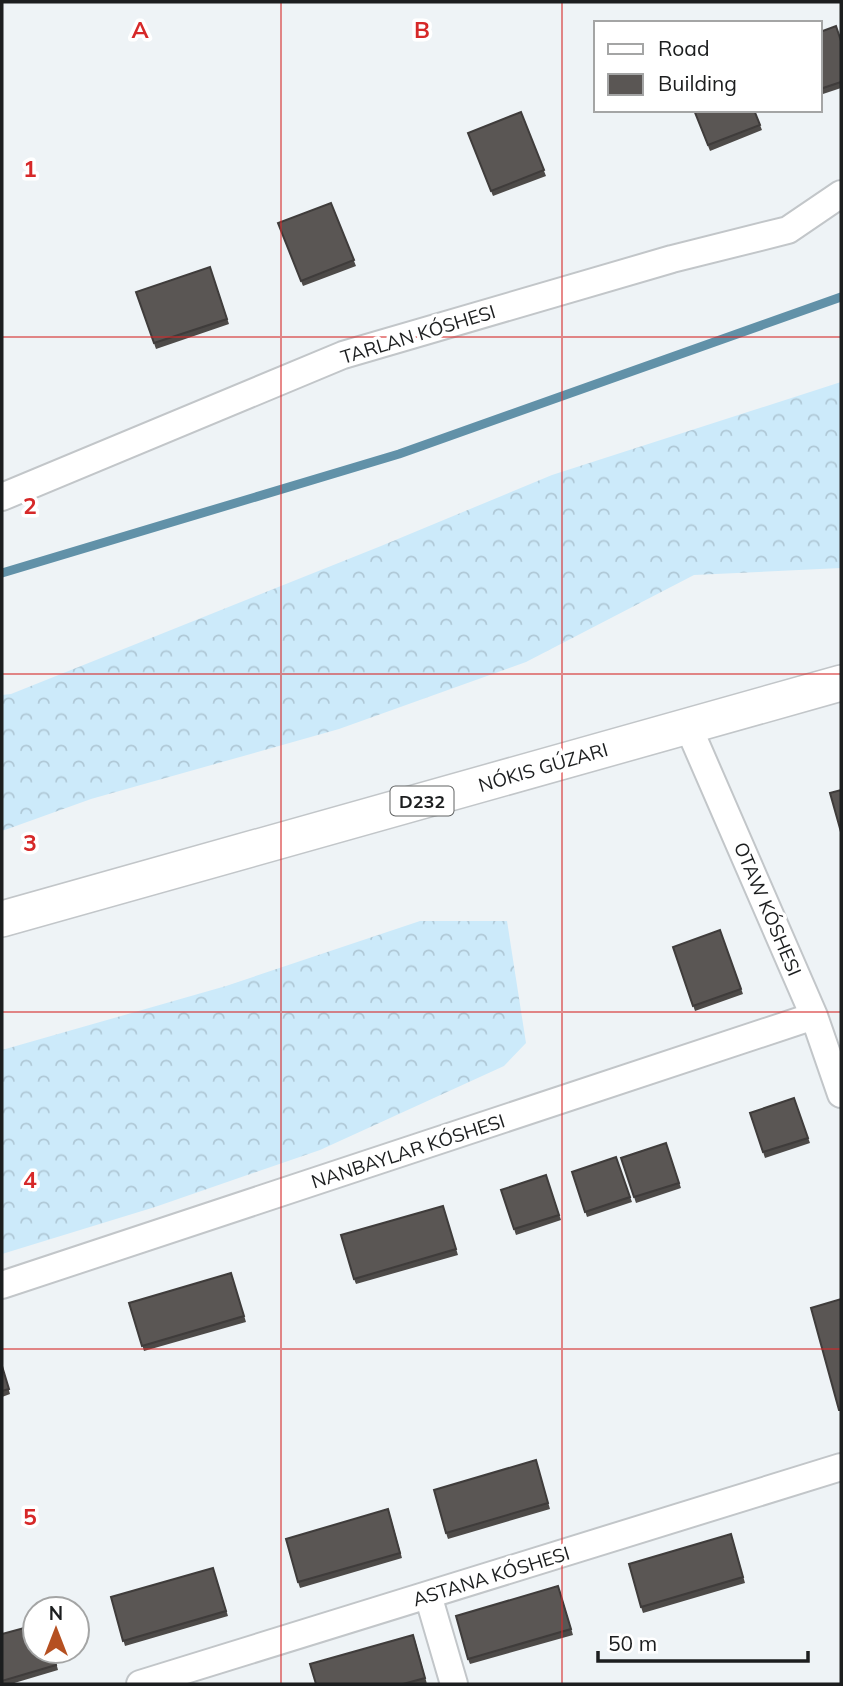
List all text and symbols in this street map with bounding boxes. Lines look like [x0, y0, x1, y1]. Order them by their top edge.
text: A [131, 15, 149, 44]
text: B [414, 15, 430, 44]
legend [594, 21, 822, 112]
text: Road [658, 35, 709, 61]
text: Building [658, 70, 737, 96]
text: 1 [23, 154, 37, 183]
street label: TARLAN KÓSHESI [338, 299, 498, 369]
text: 2 [23, 491, 37, 520]
street label: NÓKIS GÚZARI [475, 737, 611, 797]
road number: D232 [390, 786, 453, 816]
text: 3 [23, 828, 37, 857]
street label: OTAW KÓSHESI [729, 838, 807, 980]
street label: NANBAYLAR KÓSHESI [308, 1108, 508, 1194]
text: 4 [23, 1165, 37, 1194]
text: 5 [23, 1502, 37, 1531]
street label: ASTANA KÓSHESI [410, 1541, 572, 1611]
north arrow [21, 1595, 91, 1665]
text: N [49, 1601, 63, 1625]
scale bar [598, 1620, 808, 1664]
text: 50 m [608, 1630, 657, 1656]

